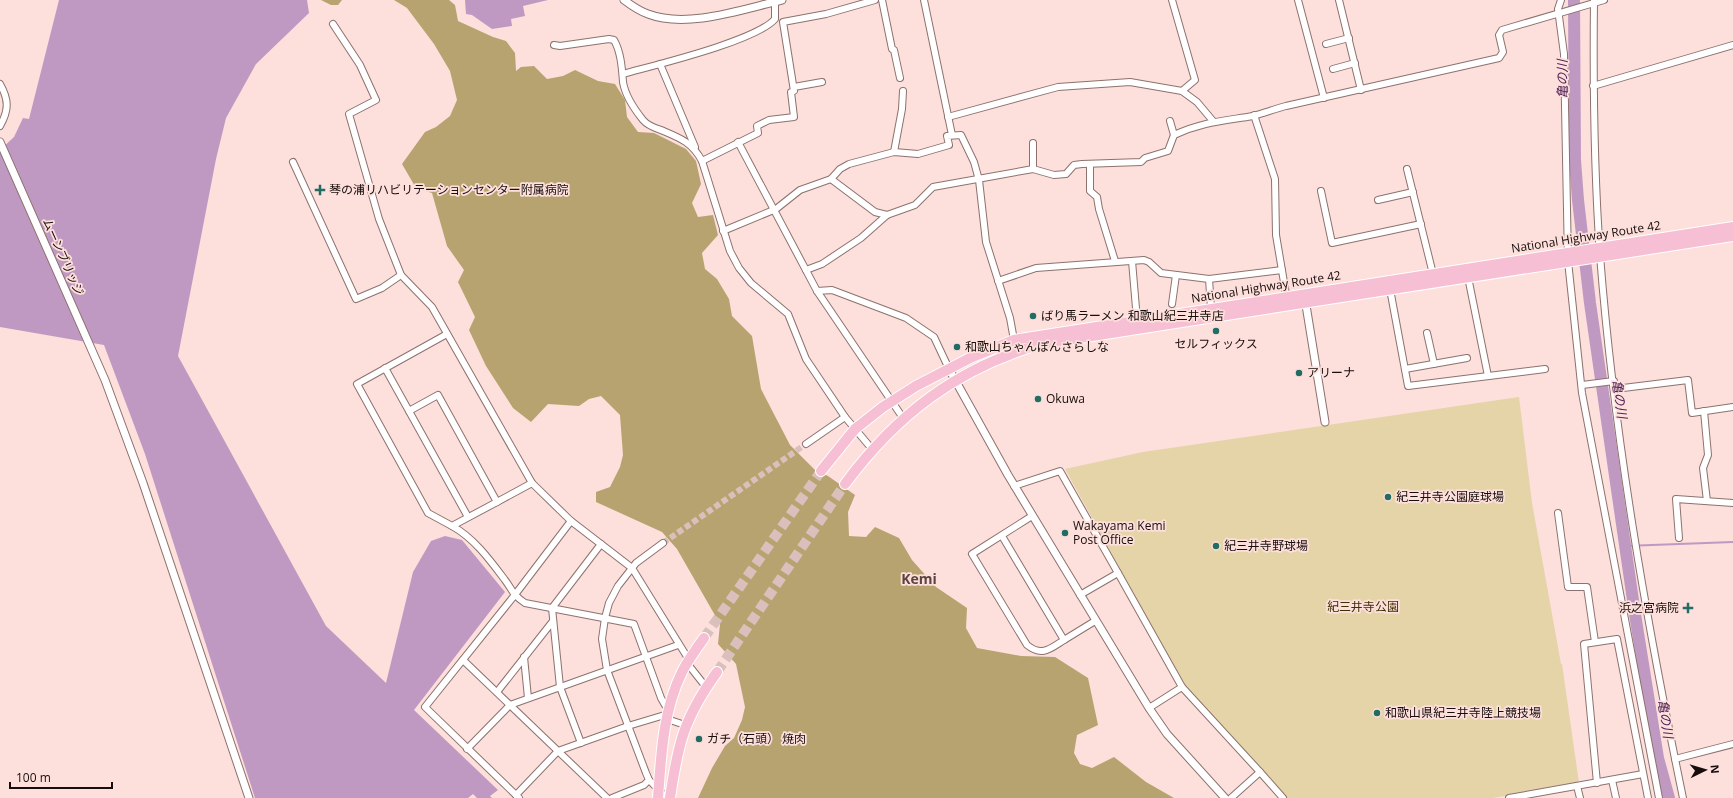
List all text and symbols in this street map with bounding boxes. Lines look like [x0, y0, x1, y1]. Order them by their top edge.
water label: 亀の川 [1553, 57, 1571, 99]
place label: 琴の浦リハビリテーションセンター附属病院 [329, 181, 569, 198]
marker: 琴の浦リハビリテーションセンター附属病院 [314, 184, 326, 196]
street label: ムーンブリッジ [39, 215, 88, 298]
street label: National Highway Route 42 [1510, 216, 1662, 257]
street label: National Highway Route 42 [1190, 266, 1342, 307]
place label: ばり馬ラーメン 和歌山紀三井寺店 [1041, 307, 1224, 324]
marker: ばり馬ラーメン 和歌山紀三井寺店 [1028, 311, 1038, 321]
marker: セルフィックス [1211, 326, 1221, 336]
place label: セルフィックス [1174, 335, 1258, 352]
place label: 和歌山ちゃんぽんさらしな [965, 338, 1109, 355]
marker: 和歌山ちゃんぽんさらしな [952, 342, 962, 352]
place label: アリーナ [1307, 364, 1355, 381]
marker: アリーナ [1294, 368, 1304, 378]
water label: 亀の川 [1608, 378, 1632, 422]
place label: Okuwa [1046, 390, 1085, 407]
marker: Okuwa [1033, 394, 1043, 404]
place label: 紀三井寺公園庭球場 [1396, 488, 1504, 505]
marker: 紀三井寺公園庭球場 [1383, 492, 1393, 502]
place label: Wakayama Kemi Post Office [1073, 517, 1166, 548]
marker: Wakayama Kemi Post Office [1060, 528, 1070, 538]
place label: 紀三井寺野球場 [1224, 537, 1308, 554]
marker: 紀三井寺野球場 [1211, 541, 1221, 551]
district label: Kemi [901, 569, 937, 588]
park label: 紀三井寺公園 [1327, 598, 1399, 615]
place label: 浜之宮病院 [1619, 599, 1679, 616]
marker: 浜之宮病院 [1682, 602, 1694, 614]
water label: 亀の川 [1654, 698, 1678, 742]
place label: 和歌山県紀三井寺陸上競技場 [1385, 704, 1541, 721]
marker: 和歌山県紀三井寺陸上競技場 [1372, 708, 1382, 718]
place label: ガチ（石頭） 焼肉 [707, 730, 806, 747]
marker: ガチ（石頭） 焼肉 [694, 734, 704, 744]
north arrow [1685, 750, 1725, 790]
scale bar [10, 764, 112, 790]
text: N [1708, 764, 1723, 774]
text: 100 m [16, 769, 51, 786]

